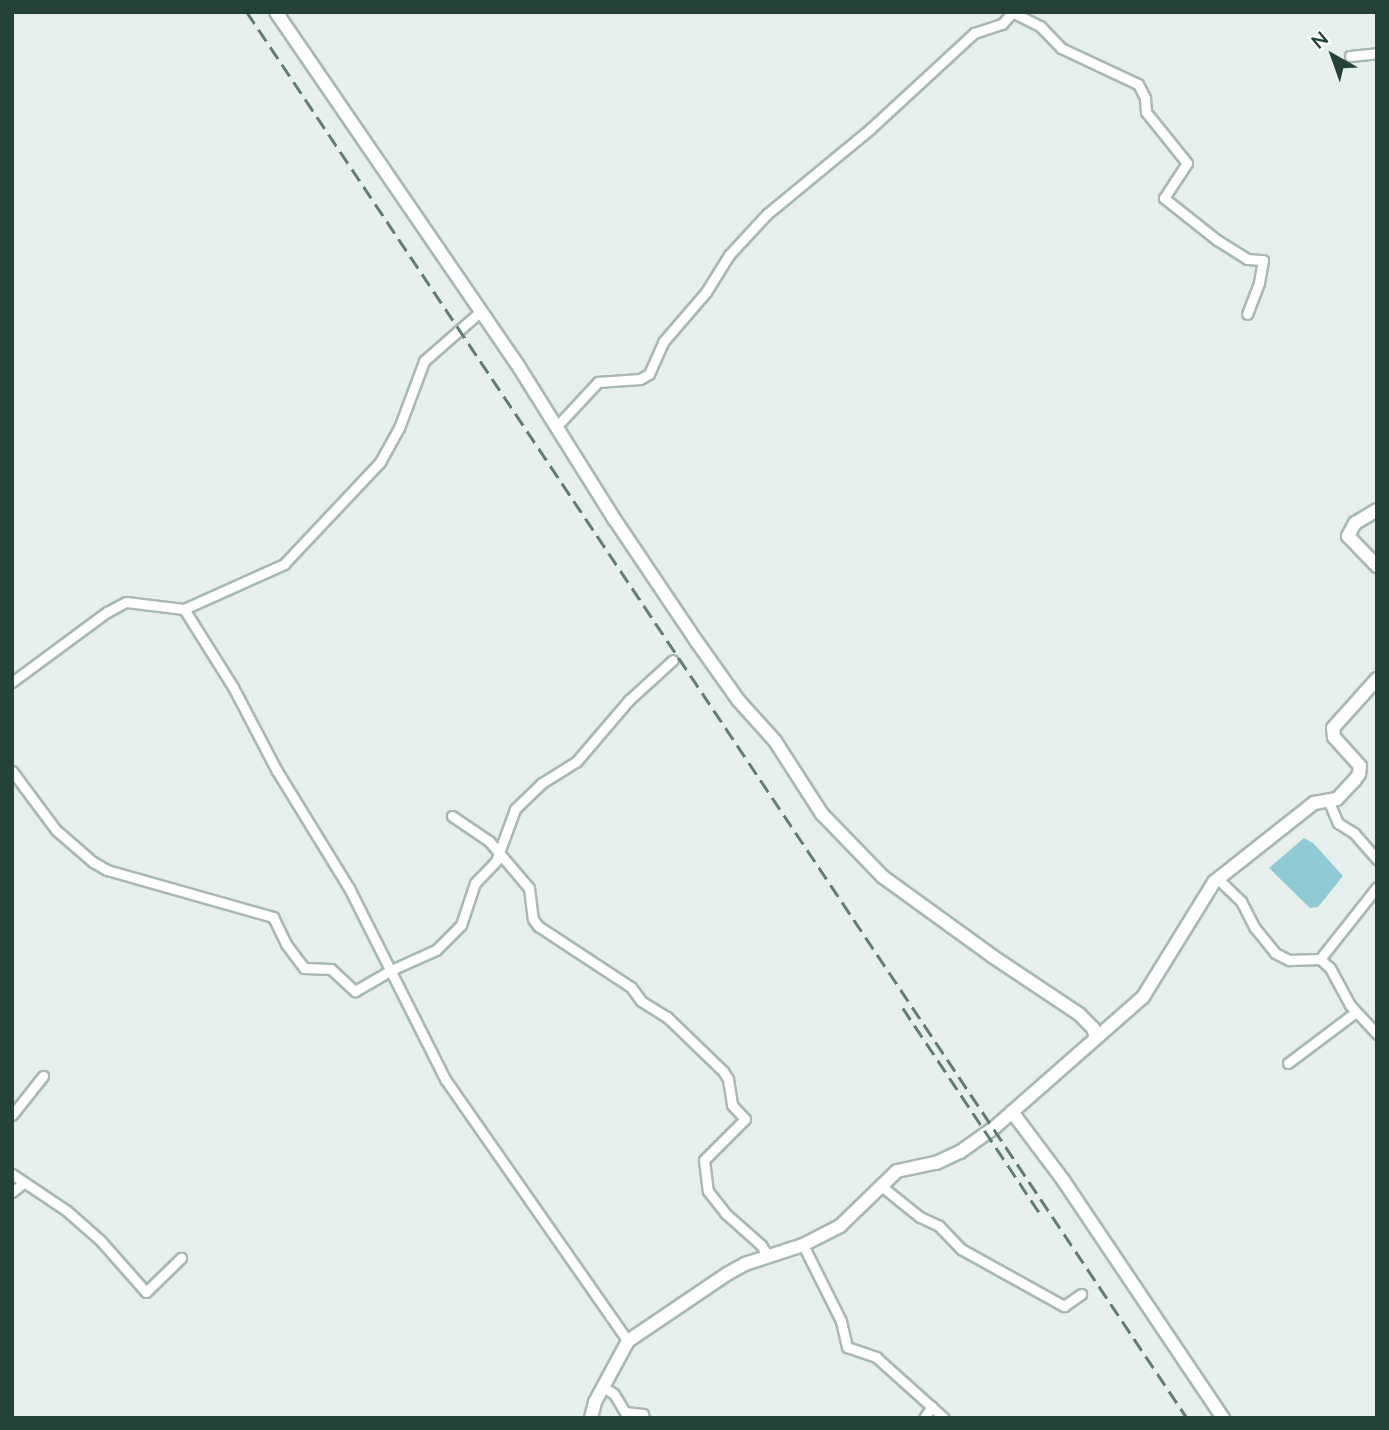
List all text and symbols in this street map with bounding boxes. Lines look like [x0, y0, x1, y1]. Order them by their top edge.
north arrow [1298, 21, 1368, 91]
text: N [1306, 26, 1332, 53]

